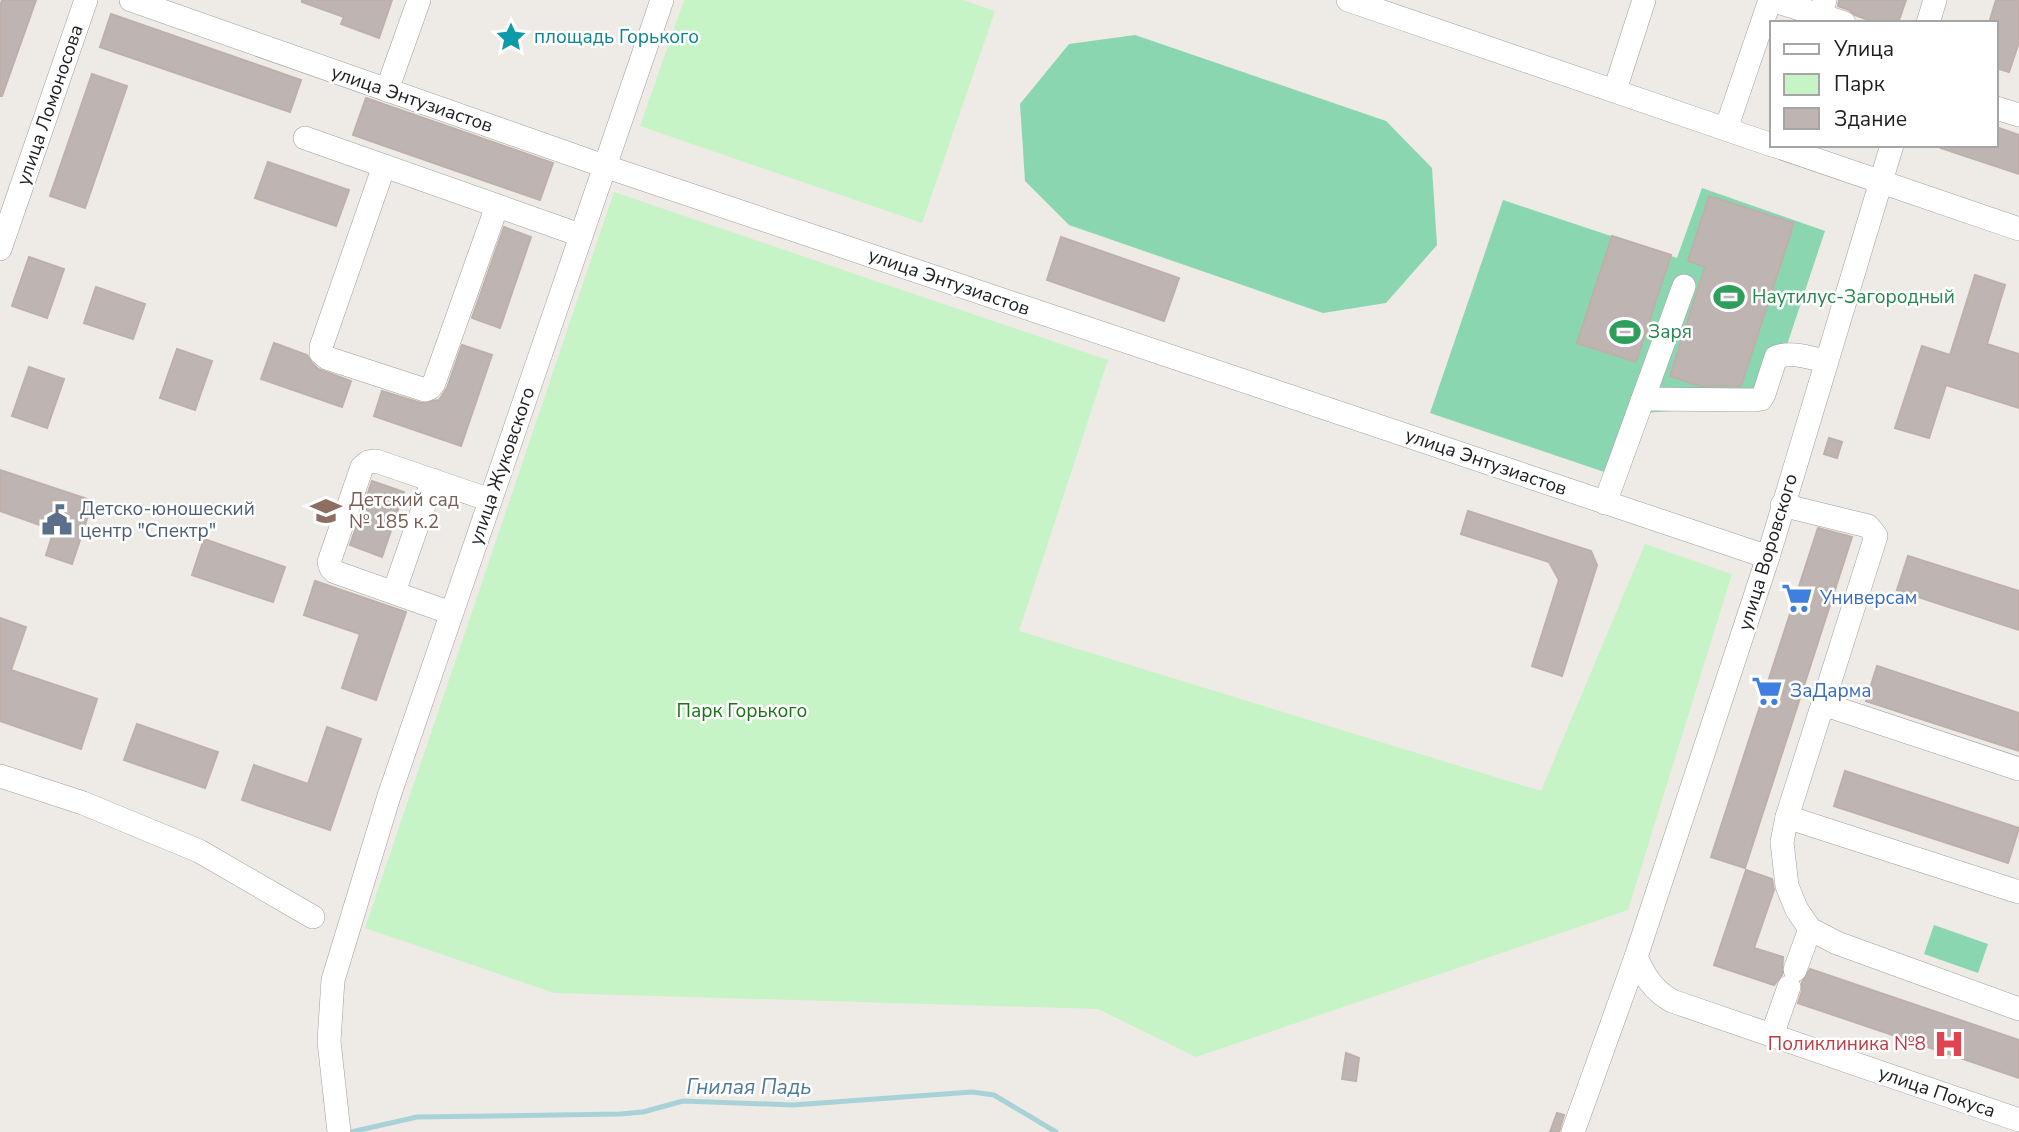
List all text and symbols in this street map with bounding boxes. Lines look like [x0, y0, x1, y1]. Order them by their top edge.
place icon: площадь Горького [494, 20, 528, 54]
street label: улица Ломоносова [10, 21, 90, 189]
legend [1770, 21, 1998, 147]
place label: площадь Горького [534, 24, 699, 50]
text: Улица [1833, 35, 1894, 63]
street label: улица Энтузиастов [328, 59, 496, 139]
text: Парк [1834, 70, 1886, 98]
text: Здание [1834, 105, 1907, 133]
street label: улица Энтузиастов [865, 242, 1033, 322]
sports icon: Наутилус-Загородный [1712, 280, 1746, 314]
place label: Наутилус-Загородный [1752, 284, 1955, 310]
sports icon: Заря [1608, 315, 1642, 349]
place label: Заря [1648, 319, 1692, 345]
street label: улица Жуковского [463, 383, 541, 549]
street label: улица Энтузиастов [1402, 422, 1570, 502]
street label: улица Воровского [1732, 470, 1804, 634]
place label: Детский сад № 185 к.2 [349, 487, 459, 535]
school or university icon: Детский сад № 185 к.2 [309, 494, 343, 528]
place label: Детско-юношеский центр "Спектр" [80, 496, 255, 544]
public building icon: Детско-юношеский центр "Спектр" [40, 503, 74, 537]
supermarket icon: Универсам [1780, 581, 1814, 615]
place label: Универсам [1819, 585, 1917, 611]
supermarket icon: ЗаДарма [1750, 674, 1784, 708]
place label: ЗаДарма [1790, 678, 1871, 704]
park label: Парк Горького [677, 698, 807, 724]
hospital icon: Поликлиника №8 [1932, 1027, 1966, 1061]
place label: Поликлиника №8 [1768, 1031, 1926, 1057]
street label: улица Покуса [1875, 1060, 1999, 1124]
water label: Гнилая Падь [686, 1073, 812, 1101]

